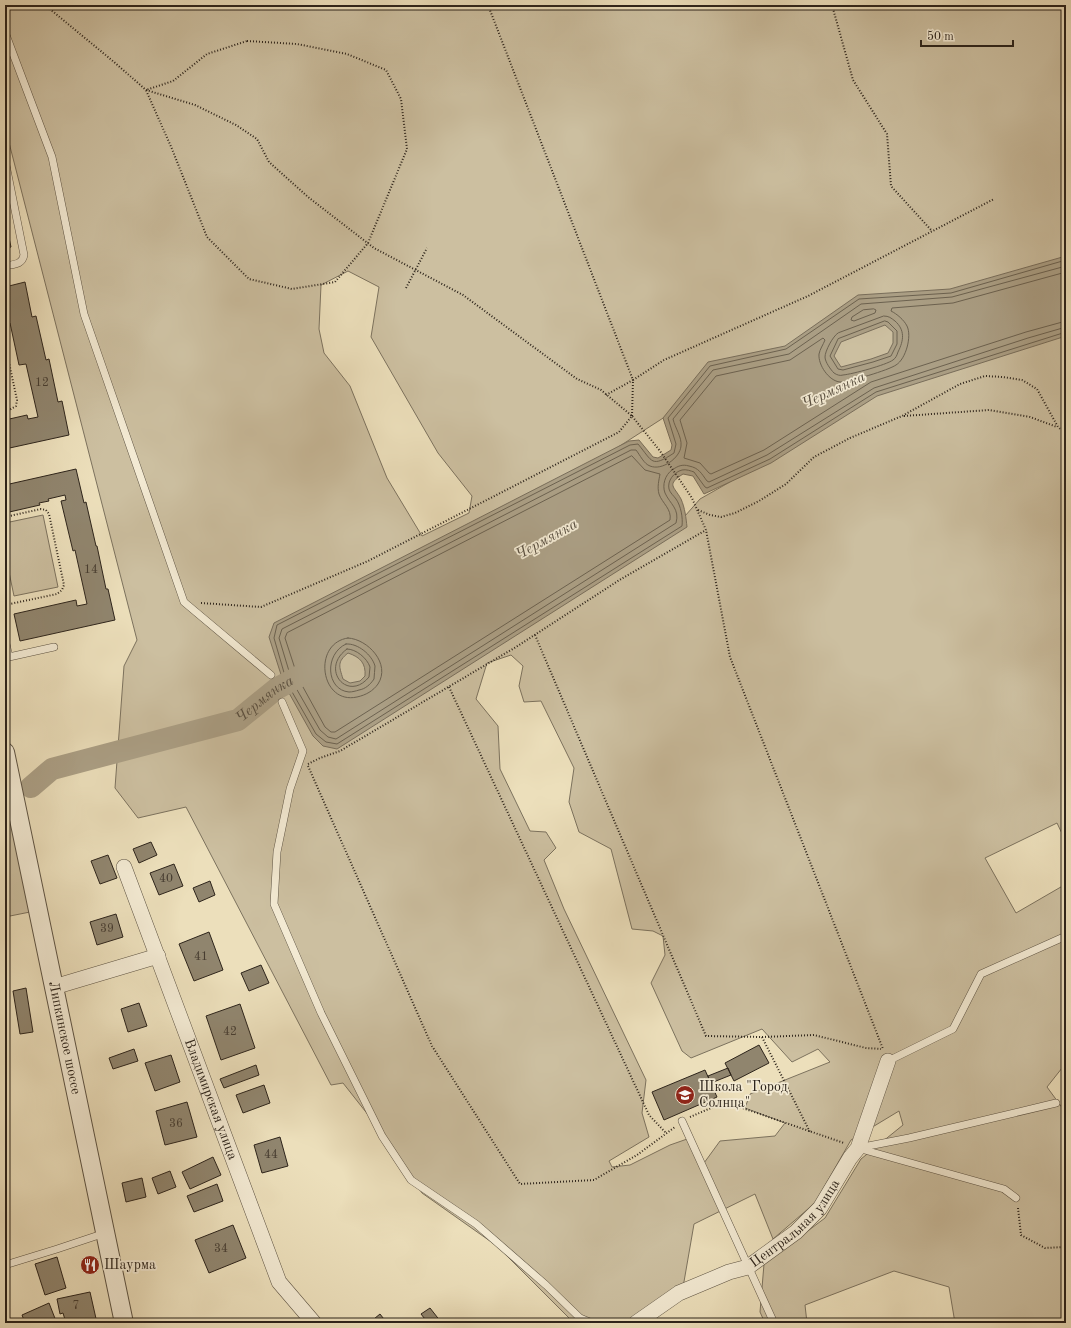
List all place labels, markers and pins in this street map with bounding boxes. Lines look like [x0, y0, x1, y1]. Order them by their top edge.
place label: Школа "Город Cолнца" [699, 1080, 788, 1110]
school or university icon: Школа "Город Cолнца" [674, 1084, 696, 1106]
restaurant icon: Шаурма [79, 1254, 101, 1276]
place label: Шаурма [104, 1258, 156, 1272]

